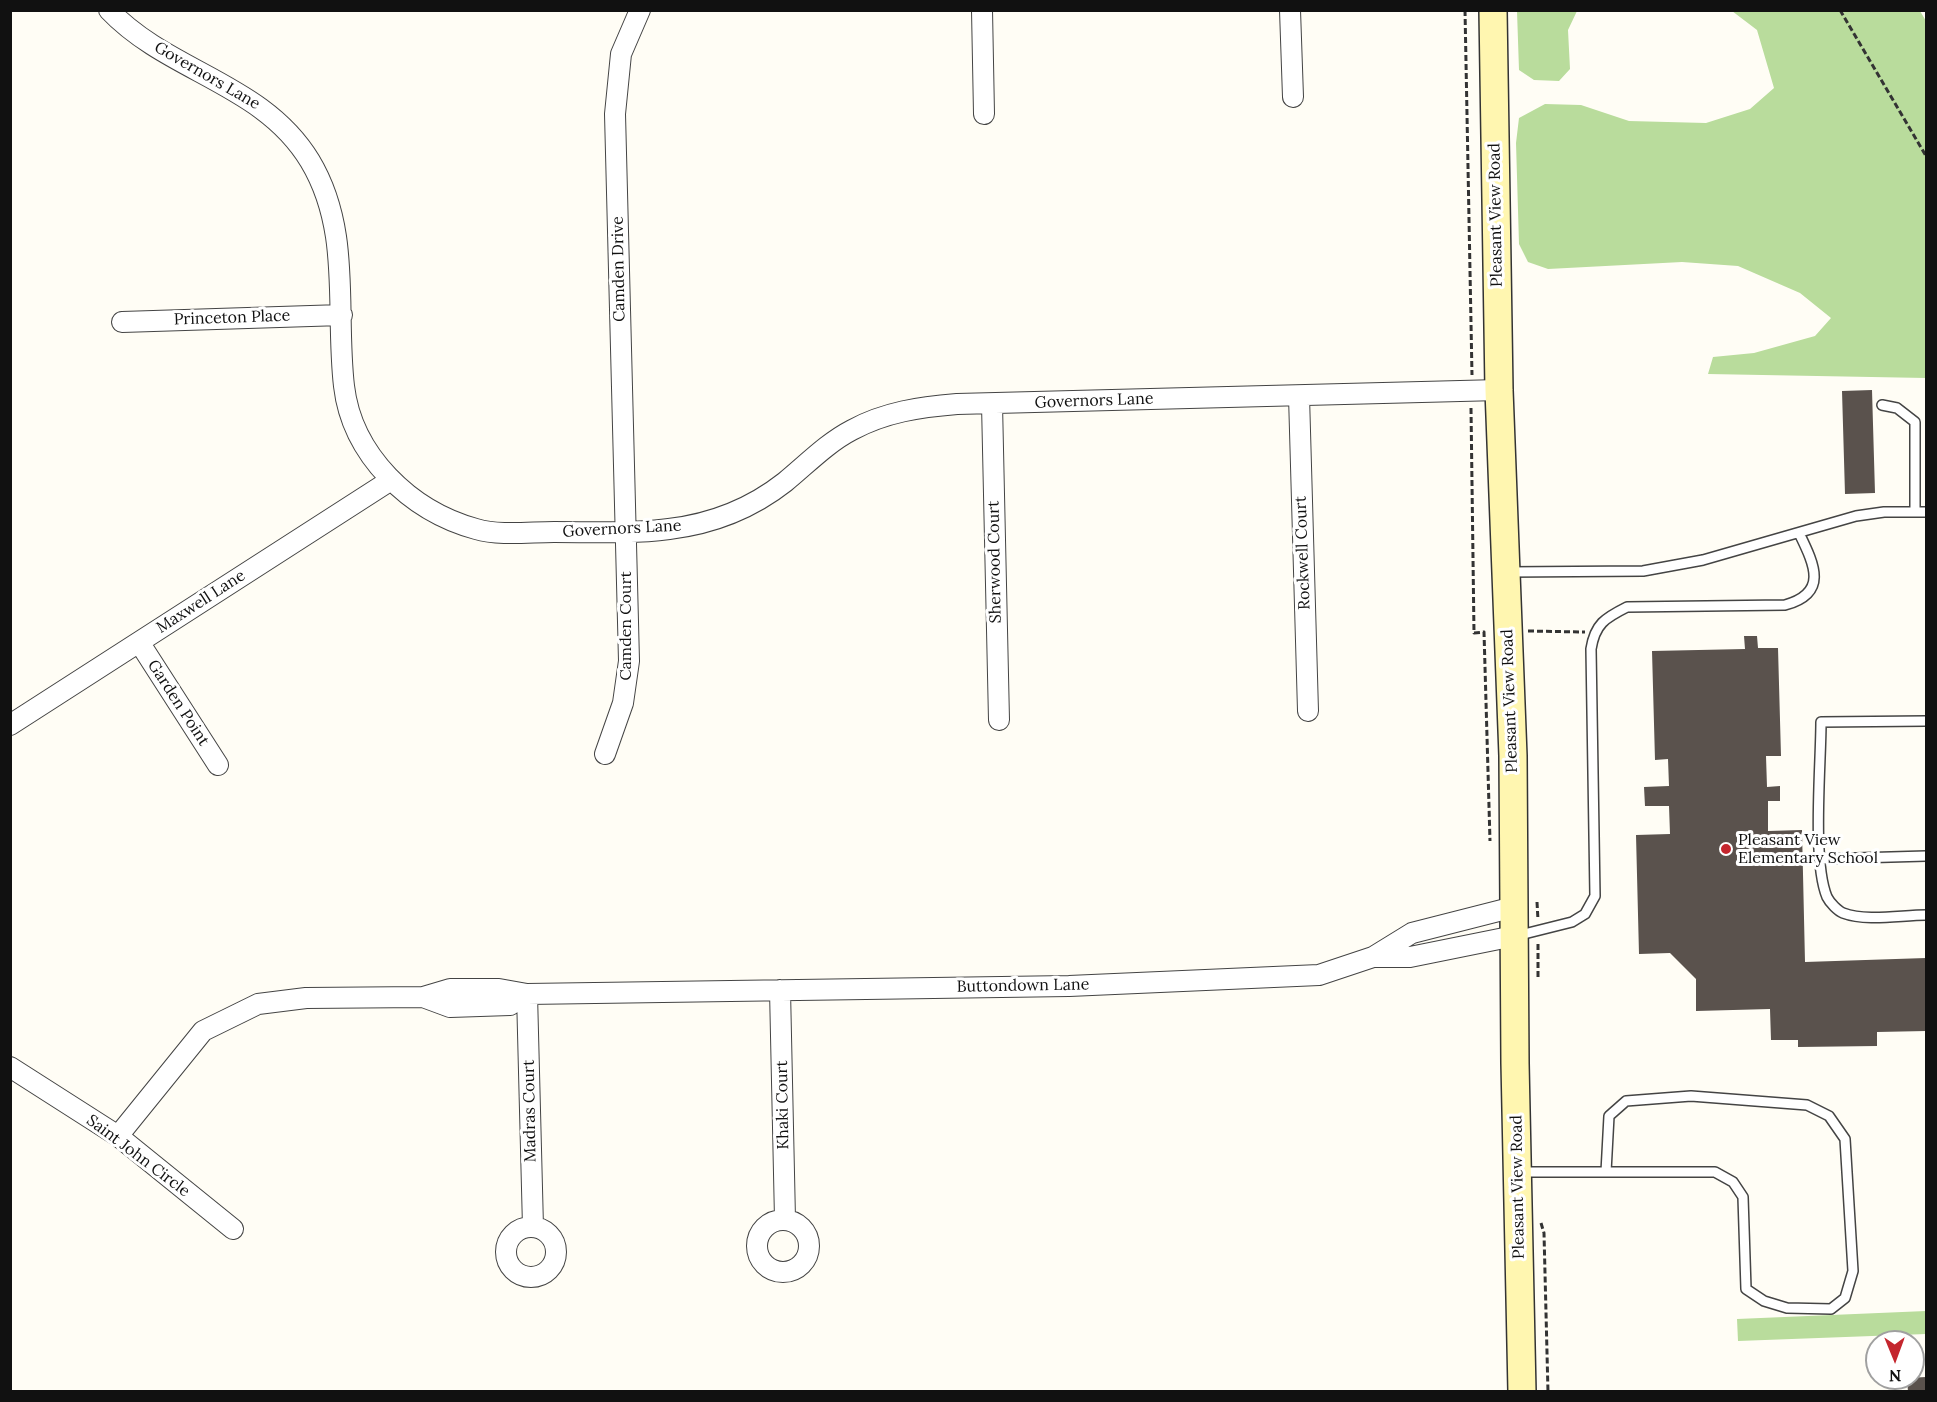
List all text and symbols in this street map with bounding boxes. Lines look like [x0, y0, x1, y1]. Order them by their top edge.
street label: Governors Lane [151, 38, 263, 114]
street label: Pleasant View Road [1485, 143, 1507, 287]
street label: Camden Drive [608, 216, 630, 322]
street label: Princeton Place [173, 306, 291, 330]
street label: Governors Lane [1034, 389, 1154, 413]
street label: Rockwell Court [1291, 496, 1315, 610]
street label: Sherwood Court [984, 500, 1006, 624]
street label: Governors Lane [562, 516, 682, 542]
street label: Maxwell Lane [153, 566, 249, 638]
street label: Camden Court [616, 571, 636, 681]
street label: Pleasant View Road [1498, 629, 1522, 773]
street label: Garden Point [143, 656, 213, 750]
place label: Pleasant View Elementary School [1738, 830, 1878, 868]
marker: Pleasant View Elementary School [1719, 842, 1733, 856]
street label: Buttondown Lane [956, 975, 1090, 997]
street label: Madras Court [520, 1060, 540, 1162]
street label: Khaki Court [773, 1060, 793, 1150]
street label: Saint John Circle [82, 1111, 194, 1201]
street label: Pleasant View Road [1507, 1115, 1529, 1259]
north arrow [1865, 1330, 1925, 1390]
text: N [1889, 1366, 1902, 1386]

